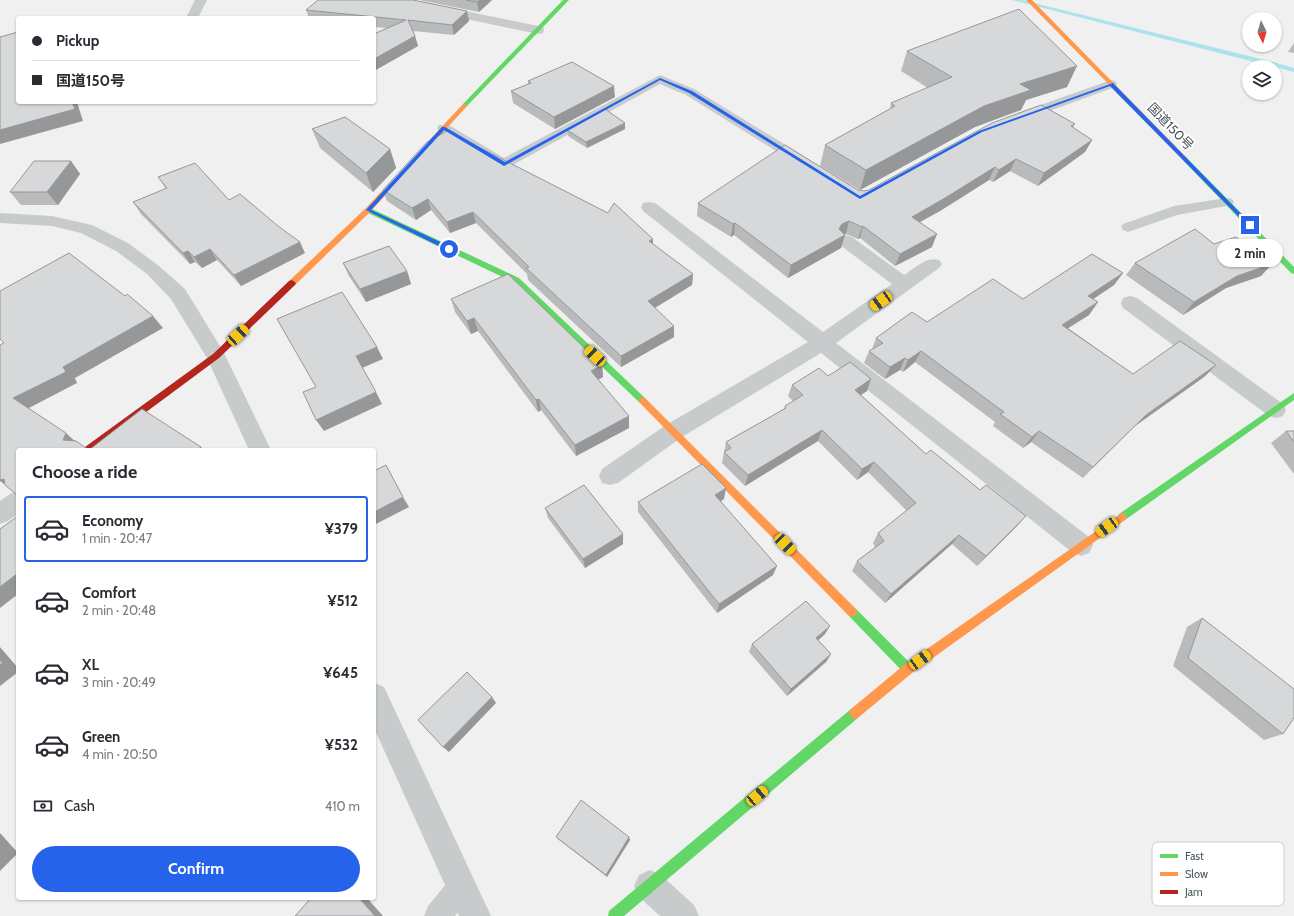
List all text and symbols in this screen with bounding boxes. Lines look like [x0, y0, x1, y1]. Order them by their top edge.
north arrow [1242, 12, 1282, 52]
map controls [1242, 12, 1282, 100]
text: Pickup [56, 32, 99, 50]
button: layers [1242, 60, 1282, 100]
text: 国道150号 [56, 72, 125, 90]
street label: 国道150号 [1145, 99, 1197, 153]
route end [1241, 216, 1259, 234]
callout: 2 min [1217, 239, 1283, 267]
route start [440, 240, 458, 258]
text: 2 min [1234, 245, 1266, 261]
car [868, 289, 894, 313]
car [225, 322, 251, 348]
car [582, 343, 608, 369]
text: Choose a ride [32, 461, 137, 483]
icon: car [34, 511, 70, 547]
text: Economy [82, 512, 143, 530]
car [1094, 515, 1120, 539]
text: ¥379 [325, 520, 358, 538]
text: 1 min · 20:47 [82, 530, 152, 546]
car [772, 531, 798, 557]
icon: car [34, 583, 70, 619]
text: Comfort [82, 584, 136, 602]
text: ¥512 [327, 592, 358, 610]
text: 2 min · 20:48 [82, 602, 156, 618]
car [907, 648, 933, 672]
icon: car [34, 655, 70, 691]
text: XL [82, 656, 99, 674]
text: ¥645 [323, 664, 358, 682]
text: 3 min · 20:49 [82, 674, 156, 690]
icon: car [34, 727, 70, 763]
text: Green [82, 728, 120, 746]
text: ¥532 [325, 736, 358, 754]
text: 4 min · 20:50 [82, 746, 158, 762]
car [744, 784, 770, 808]
icon: cash [32, 795, 54, 817]
text: Cash [64, 797, 95, 815]
text: 410 m [325, 798, 360, 814]
legend [1152, 842, 1284, 906]
button: Confirm [32, 846, 360, 892]
text: Fast [1185, 849, 1204, 863]
text: Slow [1185, 867, 1208, 881]
text: Jam [1184, 885, 1203, 899]

